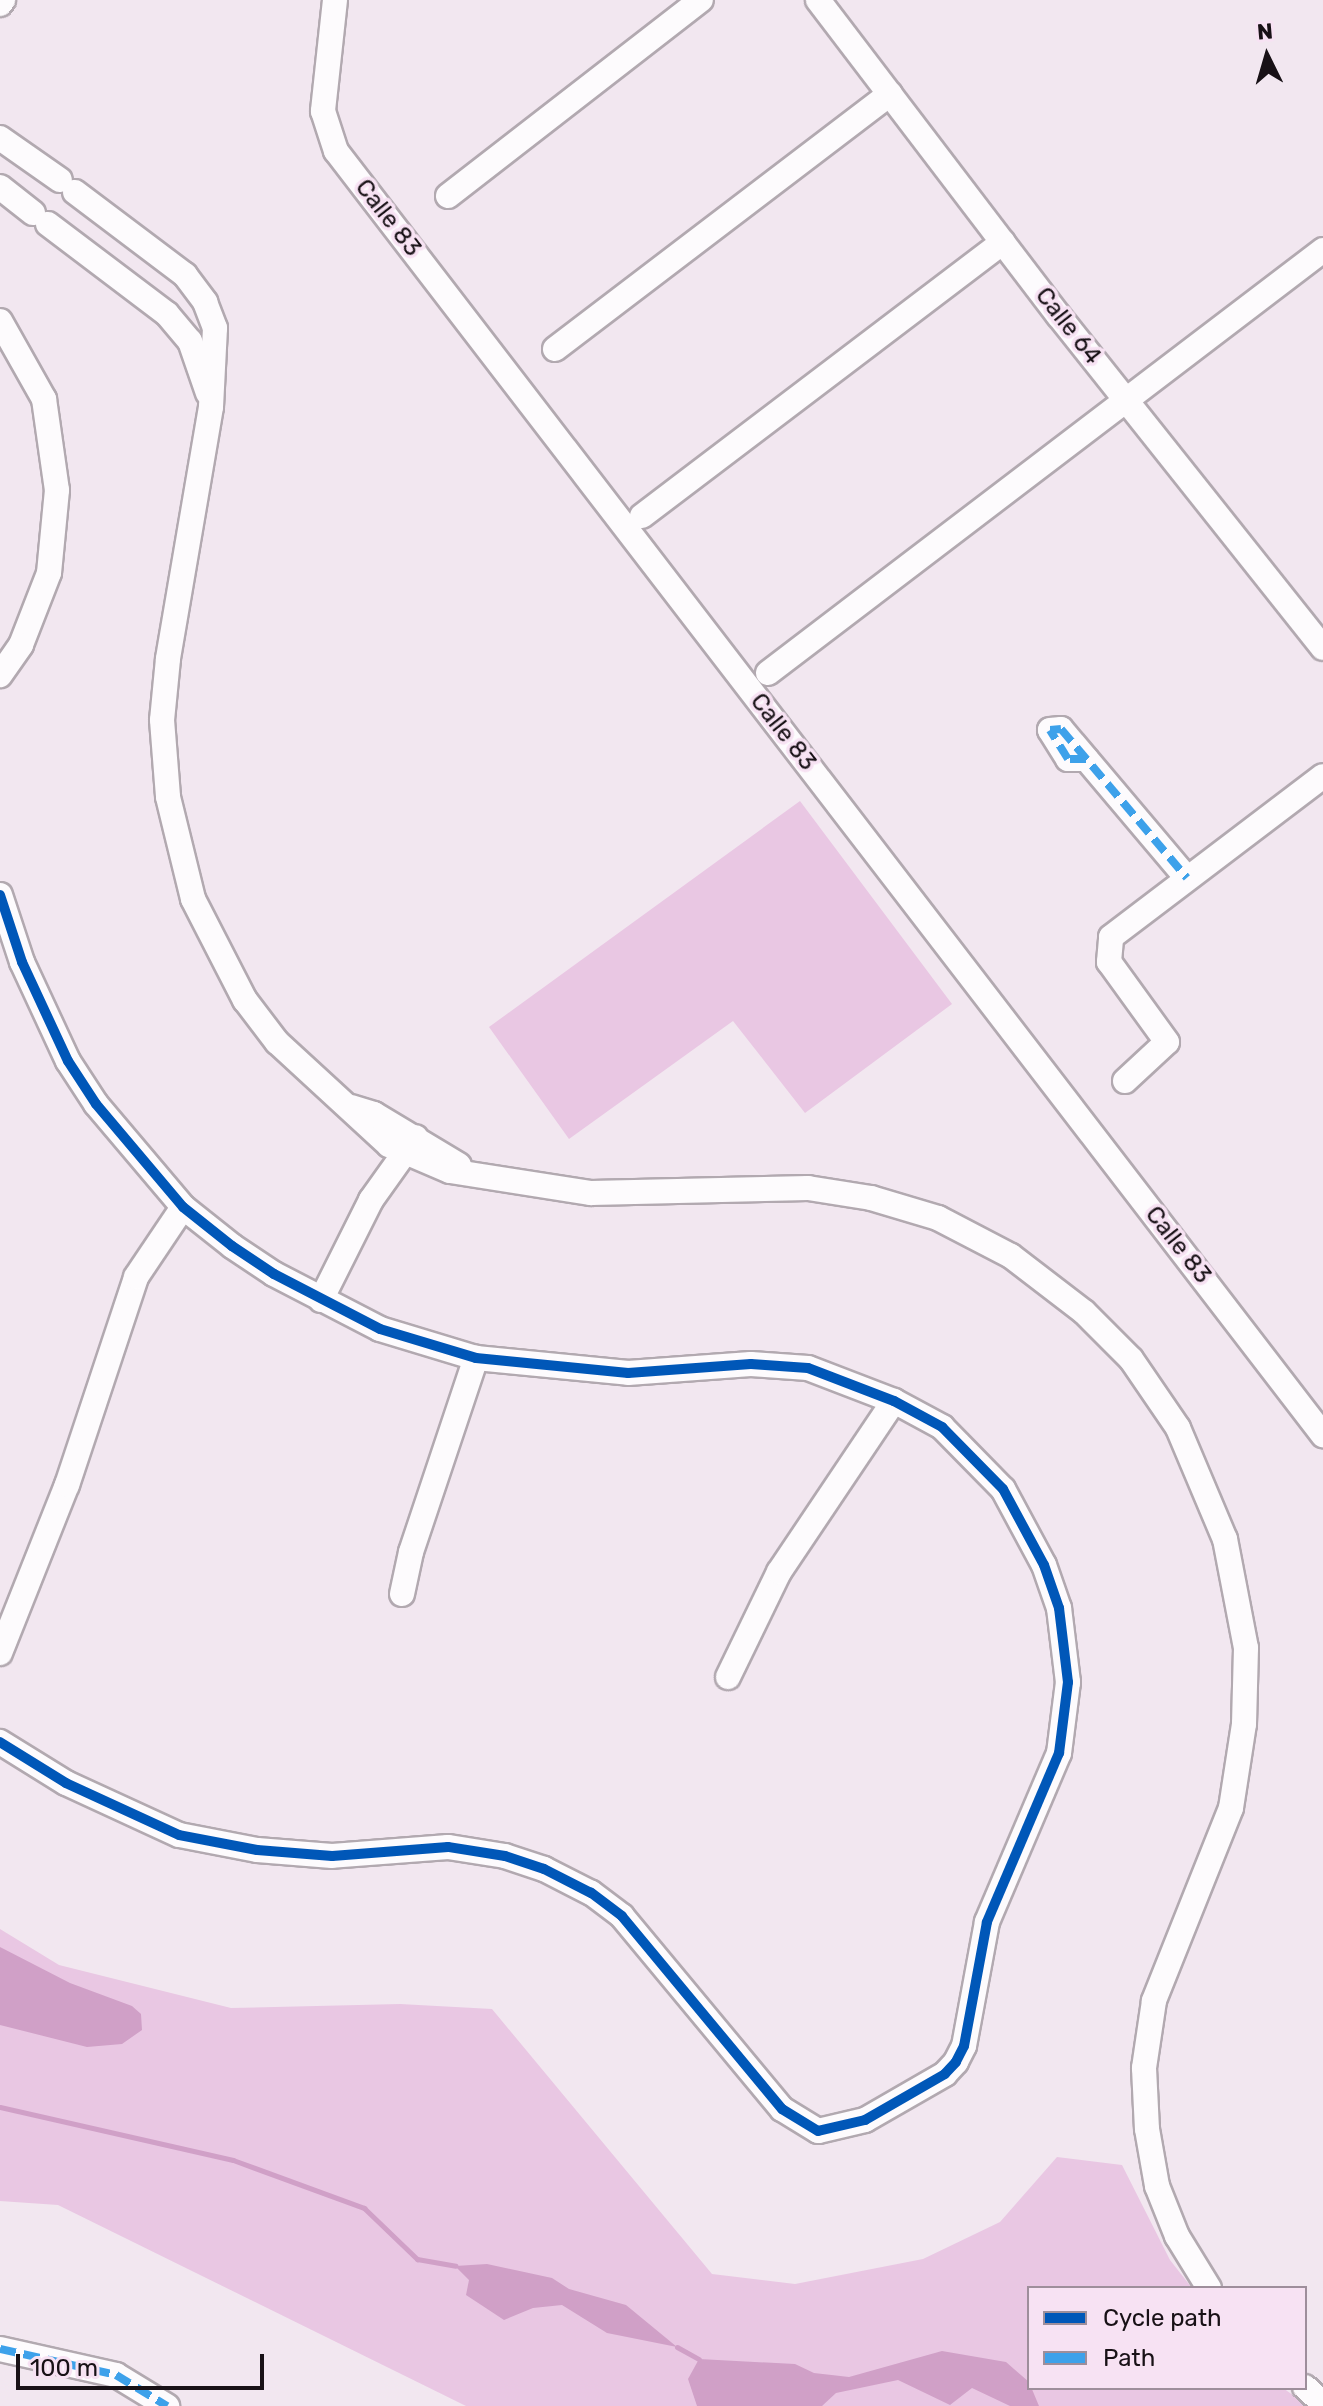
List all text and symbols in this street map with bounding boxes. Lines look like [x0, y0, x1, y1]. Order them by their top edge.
north arrow [1227, 16, 1307, 96]
text: N [1256, 17, 1274, 46]
street label: Calle 83 [349, 174, 427, 262]
street label: Calle 64 [1029, 282, 1107, 370]
street label: Calle 83 [744, 688, 822, 776]
street label: Calle 83 [1139, 1201, 1217, 1289]
legend [1027, 2286, 1307, 2390]
text: Cycle path [1103, 2304, 1222, 2332]
scale bar [20, 2338, 268, 2388]
text: Path [1103, 2344, 1155, 2372]
text: 100 m [30, 2354, 98, 2382]

